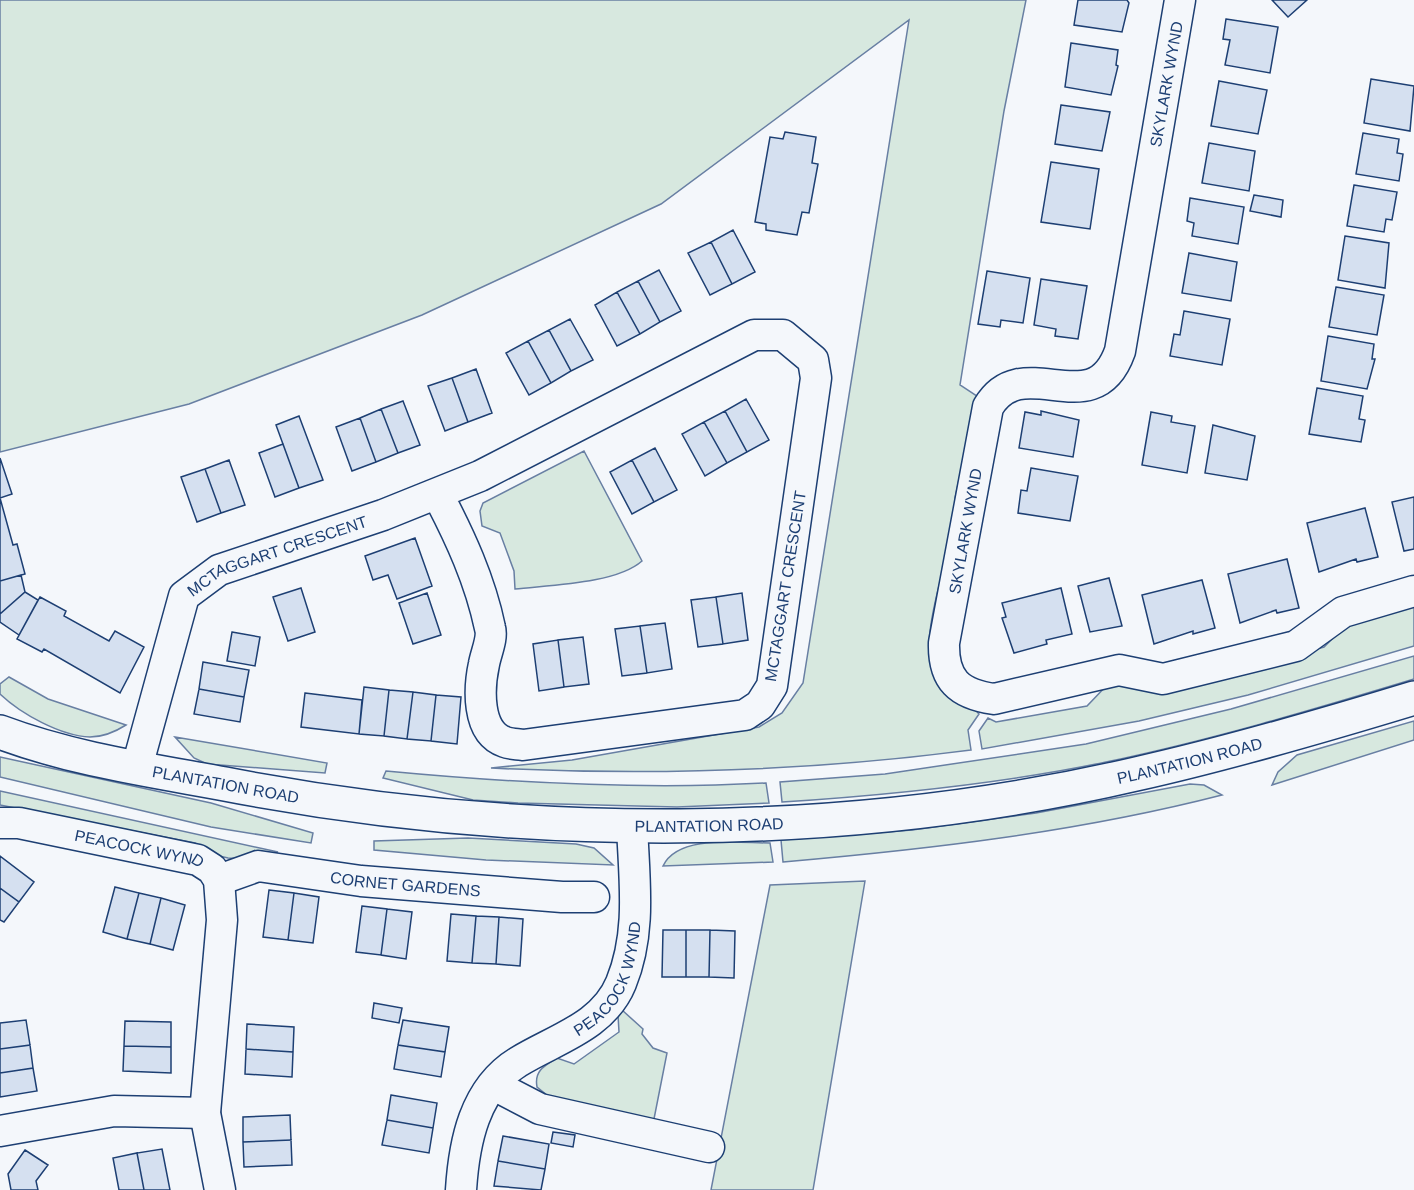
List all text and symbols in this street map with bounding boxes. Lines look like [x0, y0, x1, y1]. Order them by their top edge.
street label: SKYLARK WYND [1147, 20, 1186, 148]
street label: SKYLARK WYND [946, 467, 985, 595]
street label: MCTAGGART CRESCENT [762, 489, 809, 683]
street label: MCTAGGART CRESCENT [184, 513, 370, 600]
street label: PLANTATION ROAD [1116, 735, 1264, 787]
street label: PLANTATION ROAD [151, 763, 300, 806]
street label: PLANTATION ROAD [635, 815, 784, 835]
street label: PEACOCK WYND [73, 827, 207, 871]
street label: CORNET GARDENS [329, 869, 481, 899]
street label: PEACOCK WYND [571, 921, 644, 1039]

